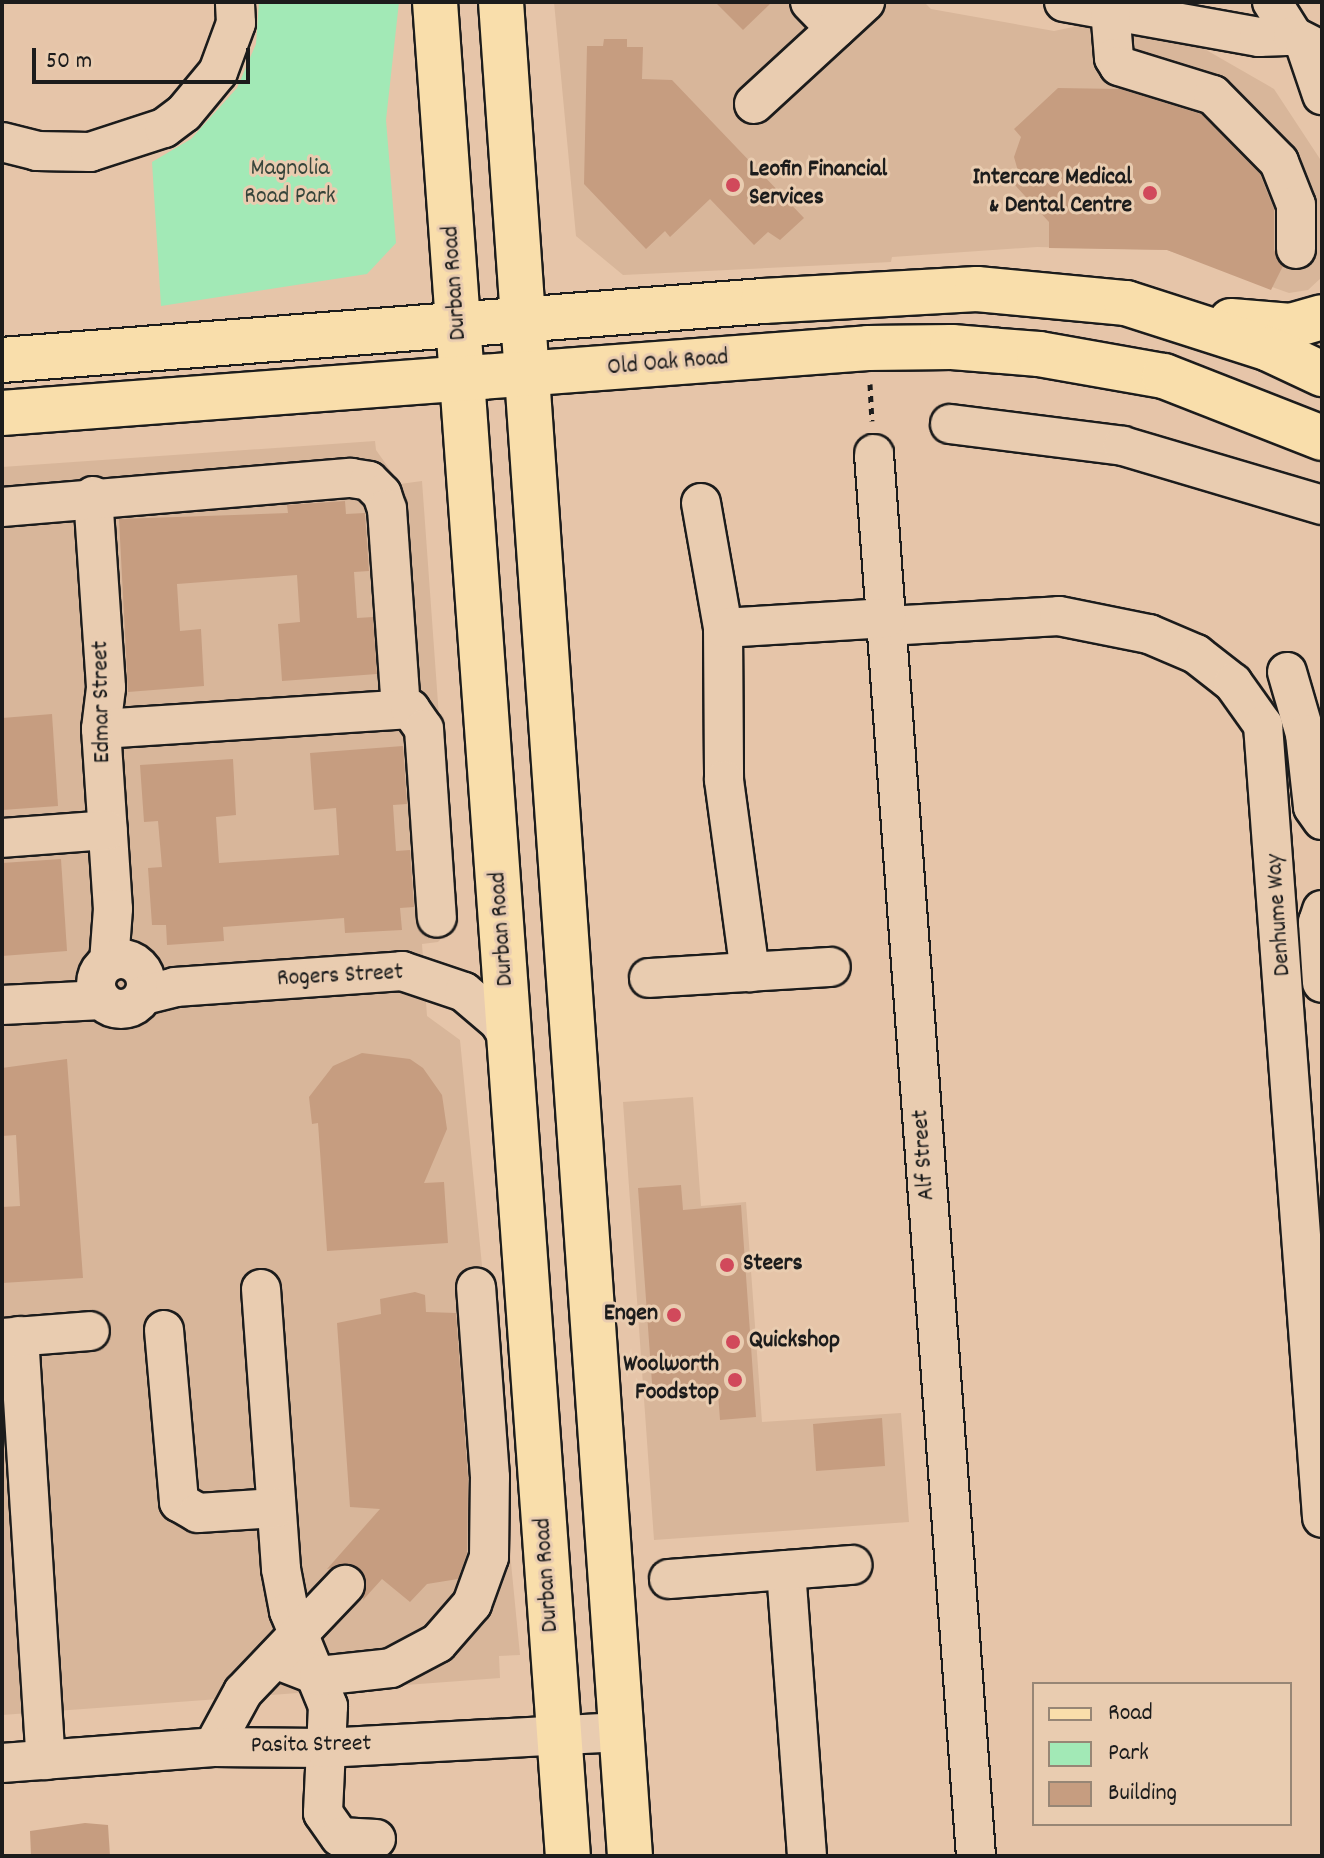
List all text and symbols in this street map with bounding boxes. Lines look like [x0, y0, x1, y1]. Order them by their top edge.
scale bar [36, 32, 254, 82]
text: 50 m [46, 45, 92, 79]
park label: Magnolia Road Park [244, 156, 336, 212]
place label: Leofin Financial Services [749, 157, 887, 213]
place label: Intercare Medical & Dental Centre [972, 165, 1132, 221]
marker: Leofin Financial Services [724, 176, 742, 194]
marker: Intercare Medical & Dental Centre [1139, 182, 1161, 204]
street label: Durban Road [438, 225, 474, 341]
street label: Old Oak Road [606, 344, 730, 384]
street label: Edmar Street [88, 640, 118, 764]
street label: Denhume Way [1261, 853, 1299, 977]
street label: Durban Road [485, 871, 521, 987]
street label: Rogers Street [276, 959, 404, 995]
street label: Alf Street [907, 1109, 943, 1201]
place label: Steers [743, 1251, 803, 1279]
marker: Steers [718, 1256, 736, 1274]
place label: Engen [604, 1301, 658, 1329]
marker: Engen [665, 1306, 683, 1324]
place label: Quickshop [749, 1328, 840, 1356]
marker: Quickshop [724, 1333, 742, 1351]
place label: Woolworth Foodstop [623, 1352, 719, 1408]
marker: Woolworth Foodstop [726, 1371, 744, 1389]
street label: Durban Road [530, 1517, 566, 1633]
legend [1032, 1682, 1292, 1826]
text: Road [1108, 1697, 1153, 1731]
street label: Pasita Street [250, 1731, 372, 1761]
text: Park [1108, 1737, 1149, 1771]
text: Building [1108, 1777, 1177, 1811]

